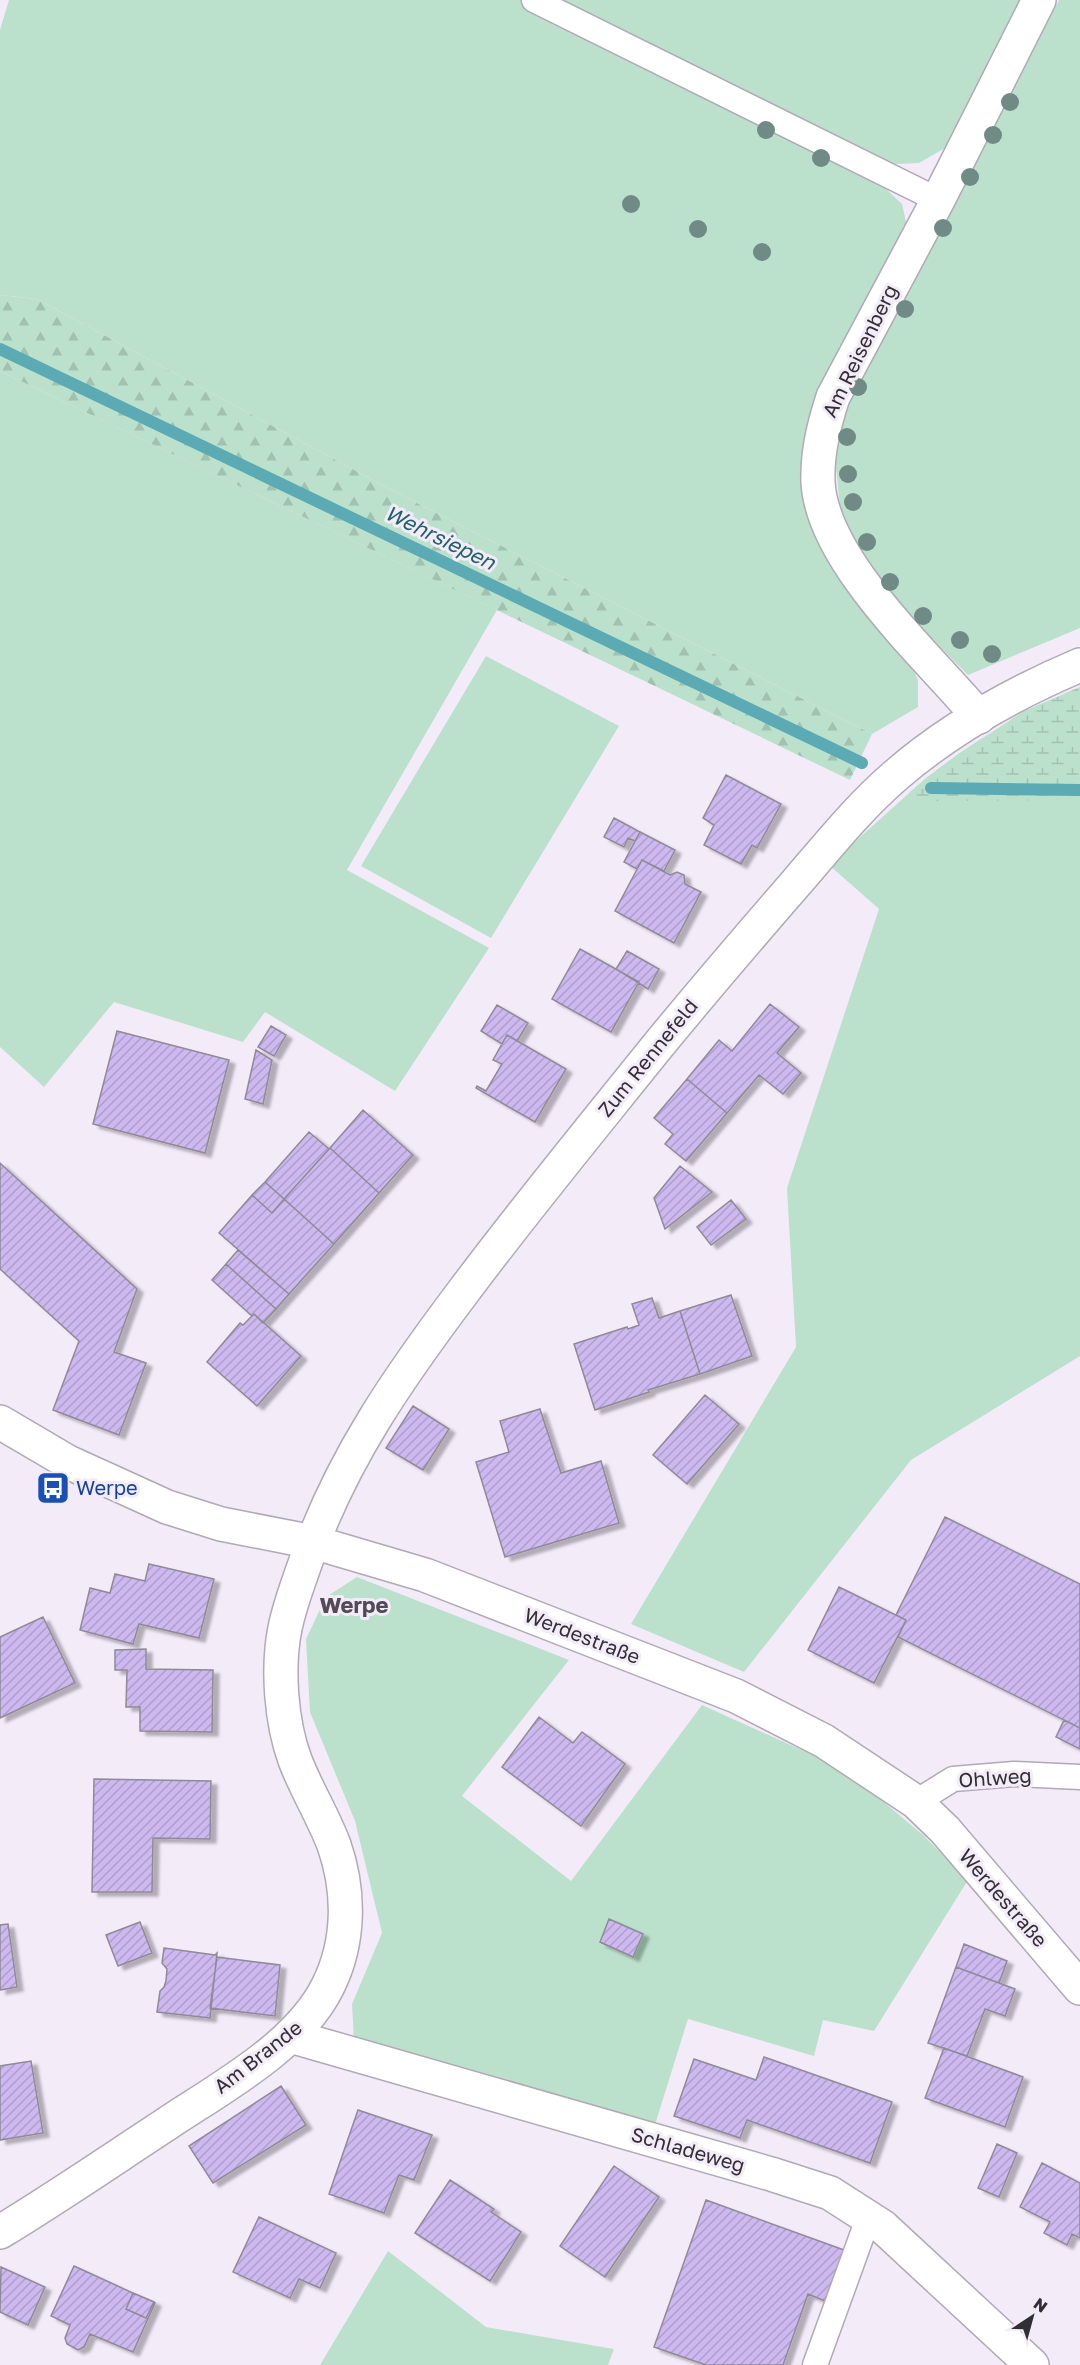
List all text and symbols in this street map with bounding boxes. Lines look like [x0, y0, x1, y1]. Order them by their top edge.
street label: Am Reisenberg [817, 280, 902, 421]
water label: Wehrsiepen [381, 499, 501, 575]
street label: Zum Rennefeld [592, 994, 702, 1121]
bus stop icon: Werpe [35, 1470, 71, 1506]
place label: Werpe [76, 1475, 138, 1499]
district label: Werpe [320, 1591, 388, 1618]
street label: Werdestraße [521, 1602, 644, 1668]
street label: Ohlweg [958, 1762, 1032, 1792]
street label: Werdestraße [955, 1843, 1053, 1951]
street label: Am Brande [209, 2015, 306, 2098]
street label: Schladeweg [629, 2121, 748, 2177]
north arrow [1002, 2287, 1062, 2347]
text: N [1030, 2293, 1052, 2317]

